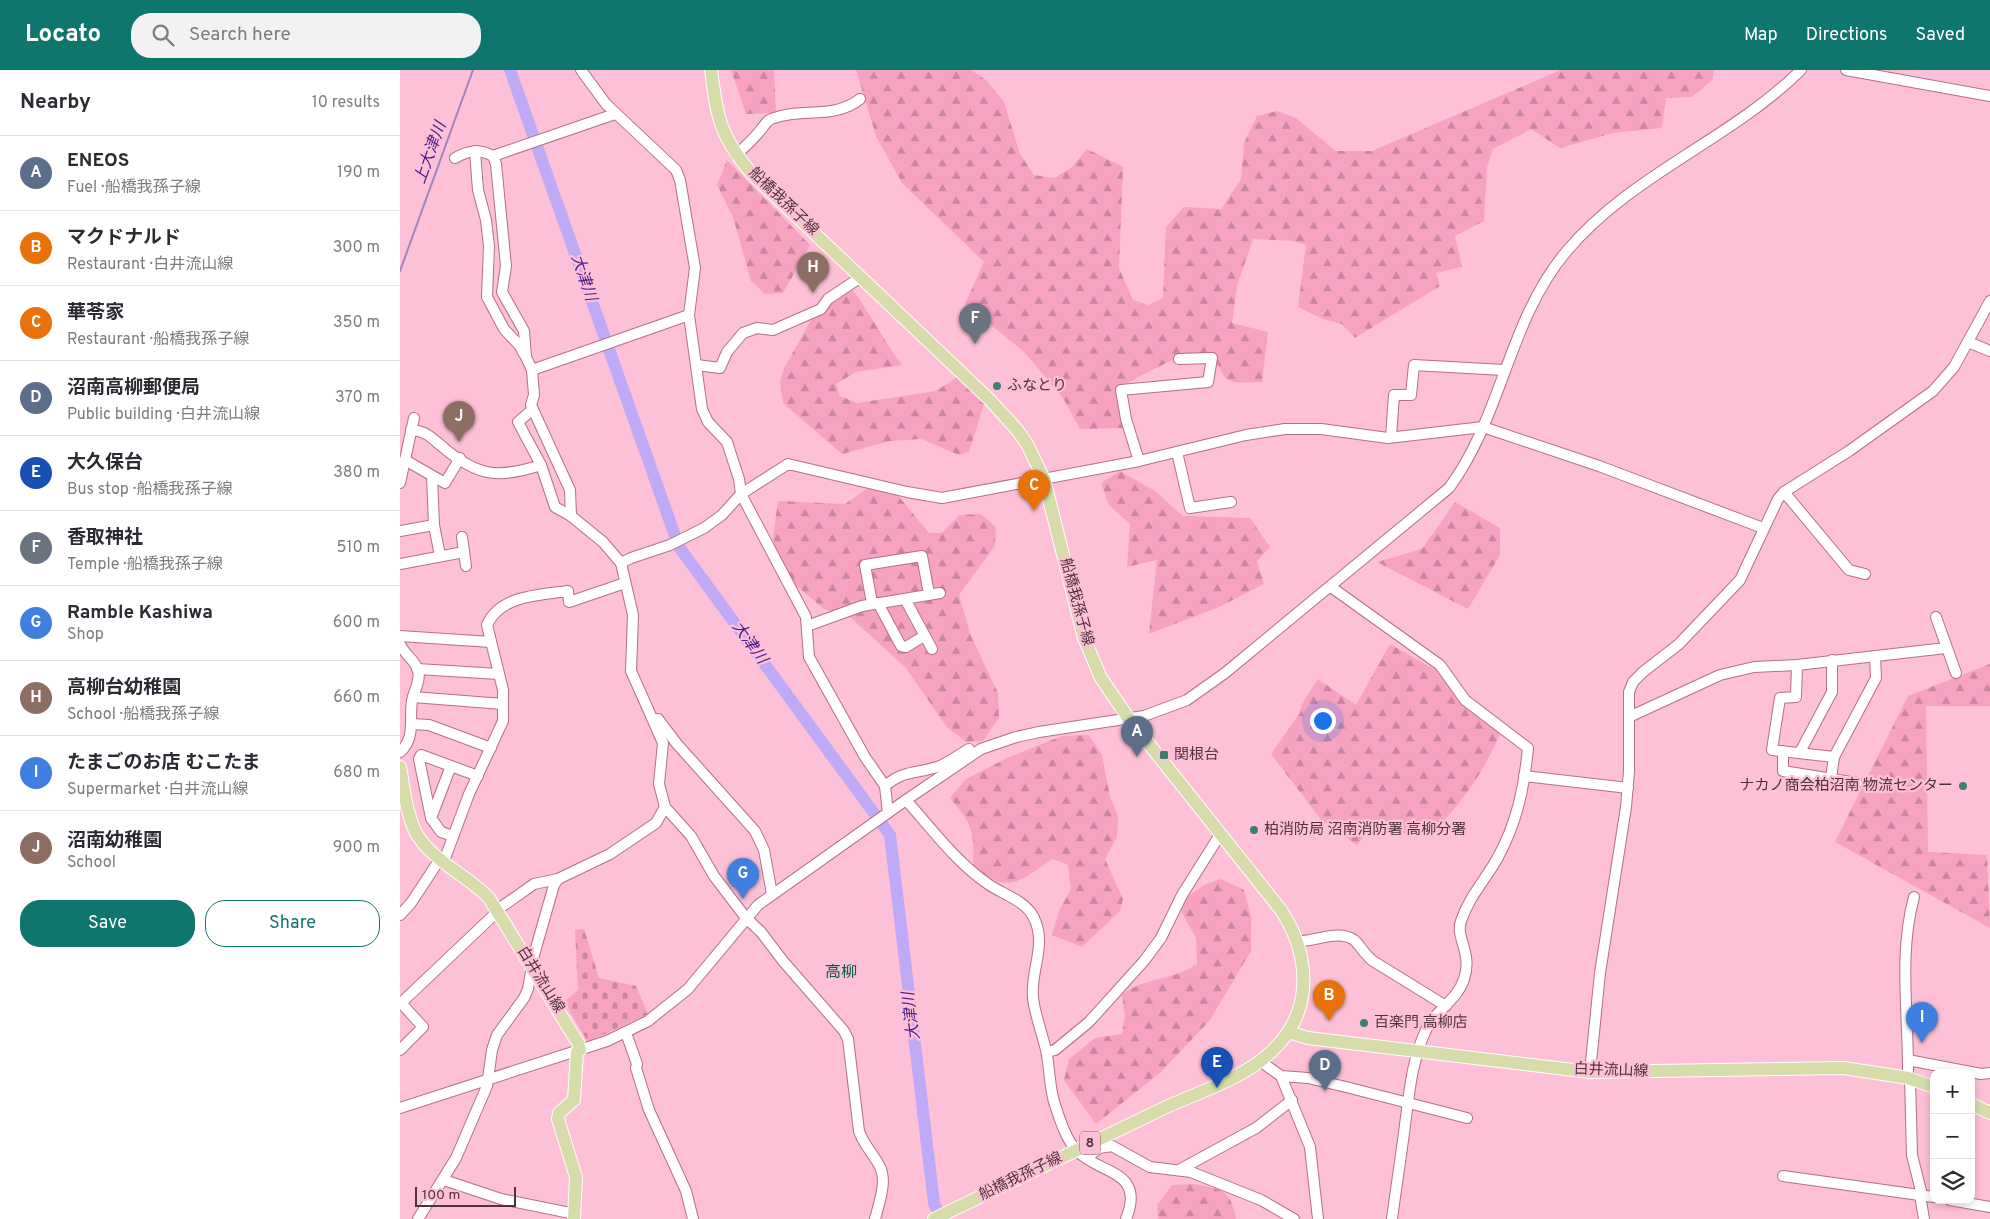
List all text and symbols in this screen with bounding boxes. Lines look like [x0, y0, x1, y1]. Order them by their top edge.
search box [131, 13, 481, 58]
text: Locato [25, 20, 101, 50]
icon: search [149, 21, 177, 49]
text: Search here [189, 23, 291, 47]
text: Map [1744, 24, 1778, 47]
text: Directions [1806, 24, 1888, 47]
text: Saved [1916, 24, 1965, 47]
text: Nearby [20, 89, 91, 116]
text: 10 results [312, 93, 380, 113]
water label: 上大津川 [411, 118, 452, 186]
text: ENEOS [67, 149, 129, 173]
text: A [30, 163, 42, 183]
text: 190 m [337, 163, 380, 183]
street label: 船橋我孫子線 [744, 164, 822, 240]
text: Fuel · 船橋我孫子線 [67, 178, 201, 198]
text: マクドナルド [67, 226, 181, 250]
text: B [30, 238, 42, 258]
text: 300 m [333, 238, 380, 258]
water label: 大津川 [566, 252, 601, 306]
pin: H [797, 252, 829, 293]
text: Restaurant · 白井流山線 [67, 255, 233, 275]
text: 華苓家 [67, 301, 124, 325]
pin: F [959, 303, 991, 344]
text: C [31, 313, 41, 333]
text: 350 m [333, 313, 380, 333]
text: Restaurant · 船橋我孫子線 [67, 330, 249, 350]
text: 沼南高柳郵便局 [67, 376, 200, 400]
place label: ふなとり [1007, 377, 1067, 396]
marker: ふなとり [991, 380, 1003, 392]
text: D [30, 388, 42, 408]
text: 370 m [335, 388, 380, 408]
pin: J [443, 401, 475, 442]
text: Public building · 白井流山線 [67, 405, 260, 425]
text: 大久保台 [67, 451, 143, 475]
text: E [31, 463, 41, 483]
text: 380 m [333, 463, 380, 483]
pin: C [1018, 470, 1050, 511]
text: Bus stop · 船橋我孫子線 [67, 480, 232, 500]
text: 香取神社 [67, 526, 143, 550]
text: F [31, 538, 41, 558]
text: 510 m [337, 538, 380, 558]
text: Temple · 船橋我孫子線 [67, 555, 223, 575]
street label: 船橋我孫子線 [1055, 556, 1097, 648]
text: Ramble Kashiwa [67, 601, 213, 625]
text: G [31, 613, 41, 633]
text: 600 m [333, 613, 380, 633]
water label: 大津川 [727, 618, 772, 670]
text: Shop [67, 625, 104, 645]
text: 高柳台幼稚園 [67, 676, 181, 700]
text: H [30, 688, 42, 708]
text: 660 m [333, 688, 380, 708]
text: School · 船橋我孫子線 [67, 705, 219, 725]
your location [1310, 708, 1336, 734]
pin: A [1121, 716, 1153, 757]
place label: 関根台 [1174, 746, 1219, 765]
marker: 関根台 [1158, 749, 1170, 761]
text: たまごのお店 むこたま [67, 751, 261, 775]
text: I [34, 763, 38, 783]
text: 680 m [333, 763, 380, 783]
place label: ナカノ商会柏沼南 物流センター [1739, 777, 1953, 796]
text: Supermarket · 白井流山線 [67, 780, 248, 800]
marker: ナカノ商会柏沼南 物流センター [1957, 780, 1969, 792]
place label: 柏消防局 沼南消防署 高柳分署 [1264, 821, 1466, 840]
marker: 柏消防局 沼南消防署 高柳分署 [1248, 824, 1260, 836]
text: 沼南幼稚園 [67, 829, 162, 853]
text: J [32, 838, 40, 858]
text: 900 m [333, 838, 380, 858]
text: School [67, 853, 116, 873]
pin: G [727, 858, 759, 899]
button: Save [20, 900, 195, 947]
button: Share [205, 900, 380, 947]
street label: 白井流山線 [512, 943, 569, 1017]
district label: 高柳 [825, 963, 857, 983]
pin: B [1313, 980, 1345, 1021]
water label: 大津川 [899, 989, 925, 1041]
pin: I [1906, 1002, 1938, 1043]
place label: 百楽門 高柳店 [1374, 1014, 1468, 1033]
marker: 百楽門 高柳店 [1358, 1017, 1370, 1029]
pin: E [1201, 1047, 1233, 1088]
pin: D [1309, 1050, 1341, 1091]
street label: 白井流山線 [1573, 1059, 1649, 1082]
map controls [1930, 1069, 1975, 1204]
button: + [1930, 1069, 1975, 1114]
button: − [1930, 1114, 1975, 1159]
road number: 8 [1080, 1132, 1100, 1154]
street label: 船橋我孫子線 [976, 1149, 1066, 1205]
button: layers [1930, 1159, 1975, 1204]
scale bar [415, 1184, 516, 1207]
text: 100 m [422, 1187, 460, 1204]

